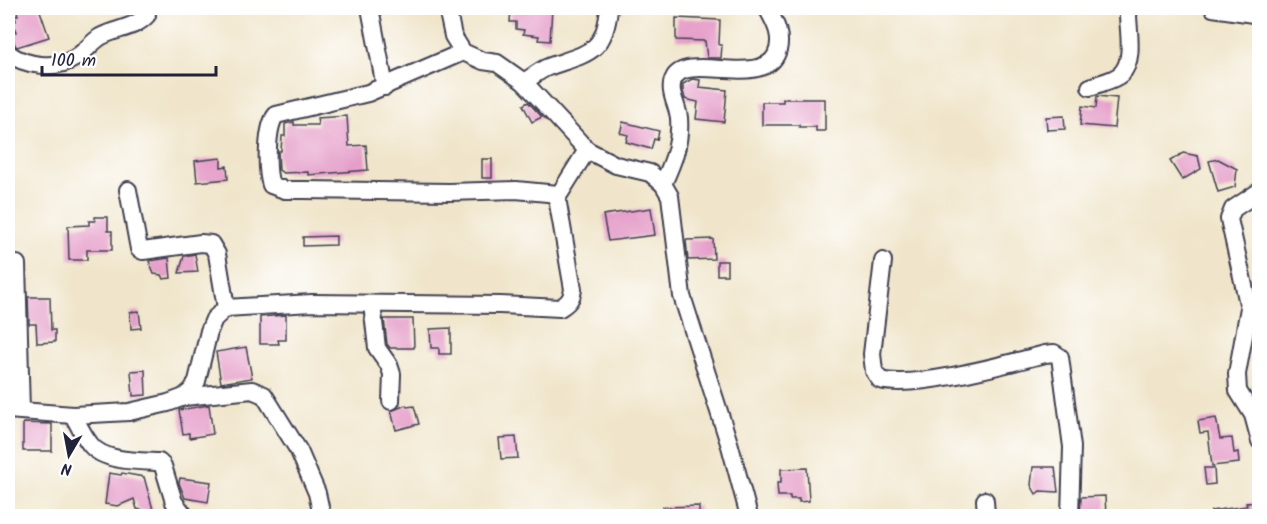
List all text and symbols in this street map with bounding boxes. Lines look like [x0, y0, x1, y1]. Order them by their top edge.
scale bar [42, 39, 216, 77]
text: 100 m [51, 47, 96, 76]
north arrow [39, 425, 99, 485]
text: N [60, 455, 74, 481]

